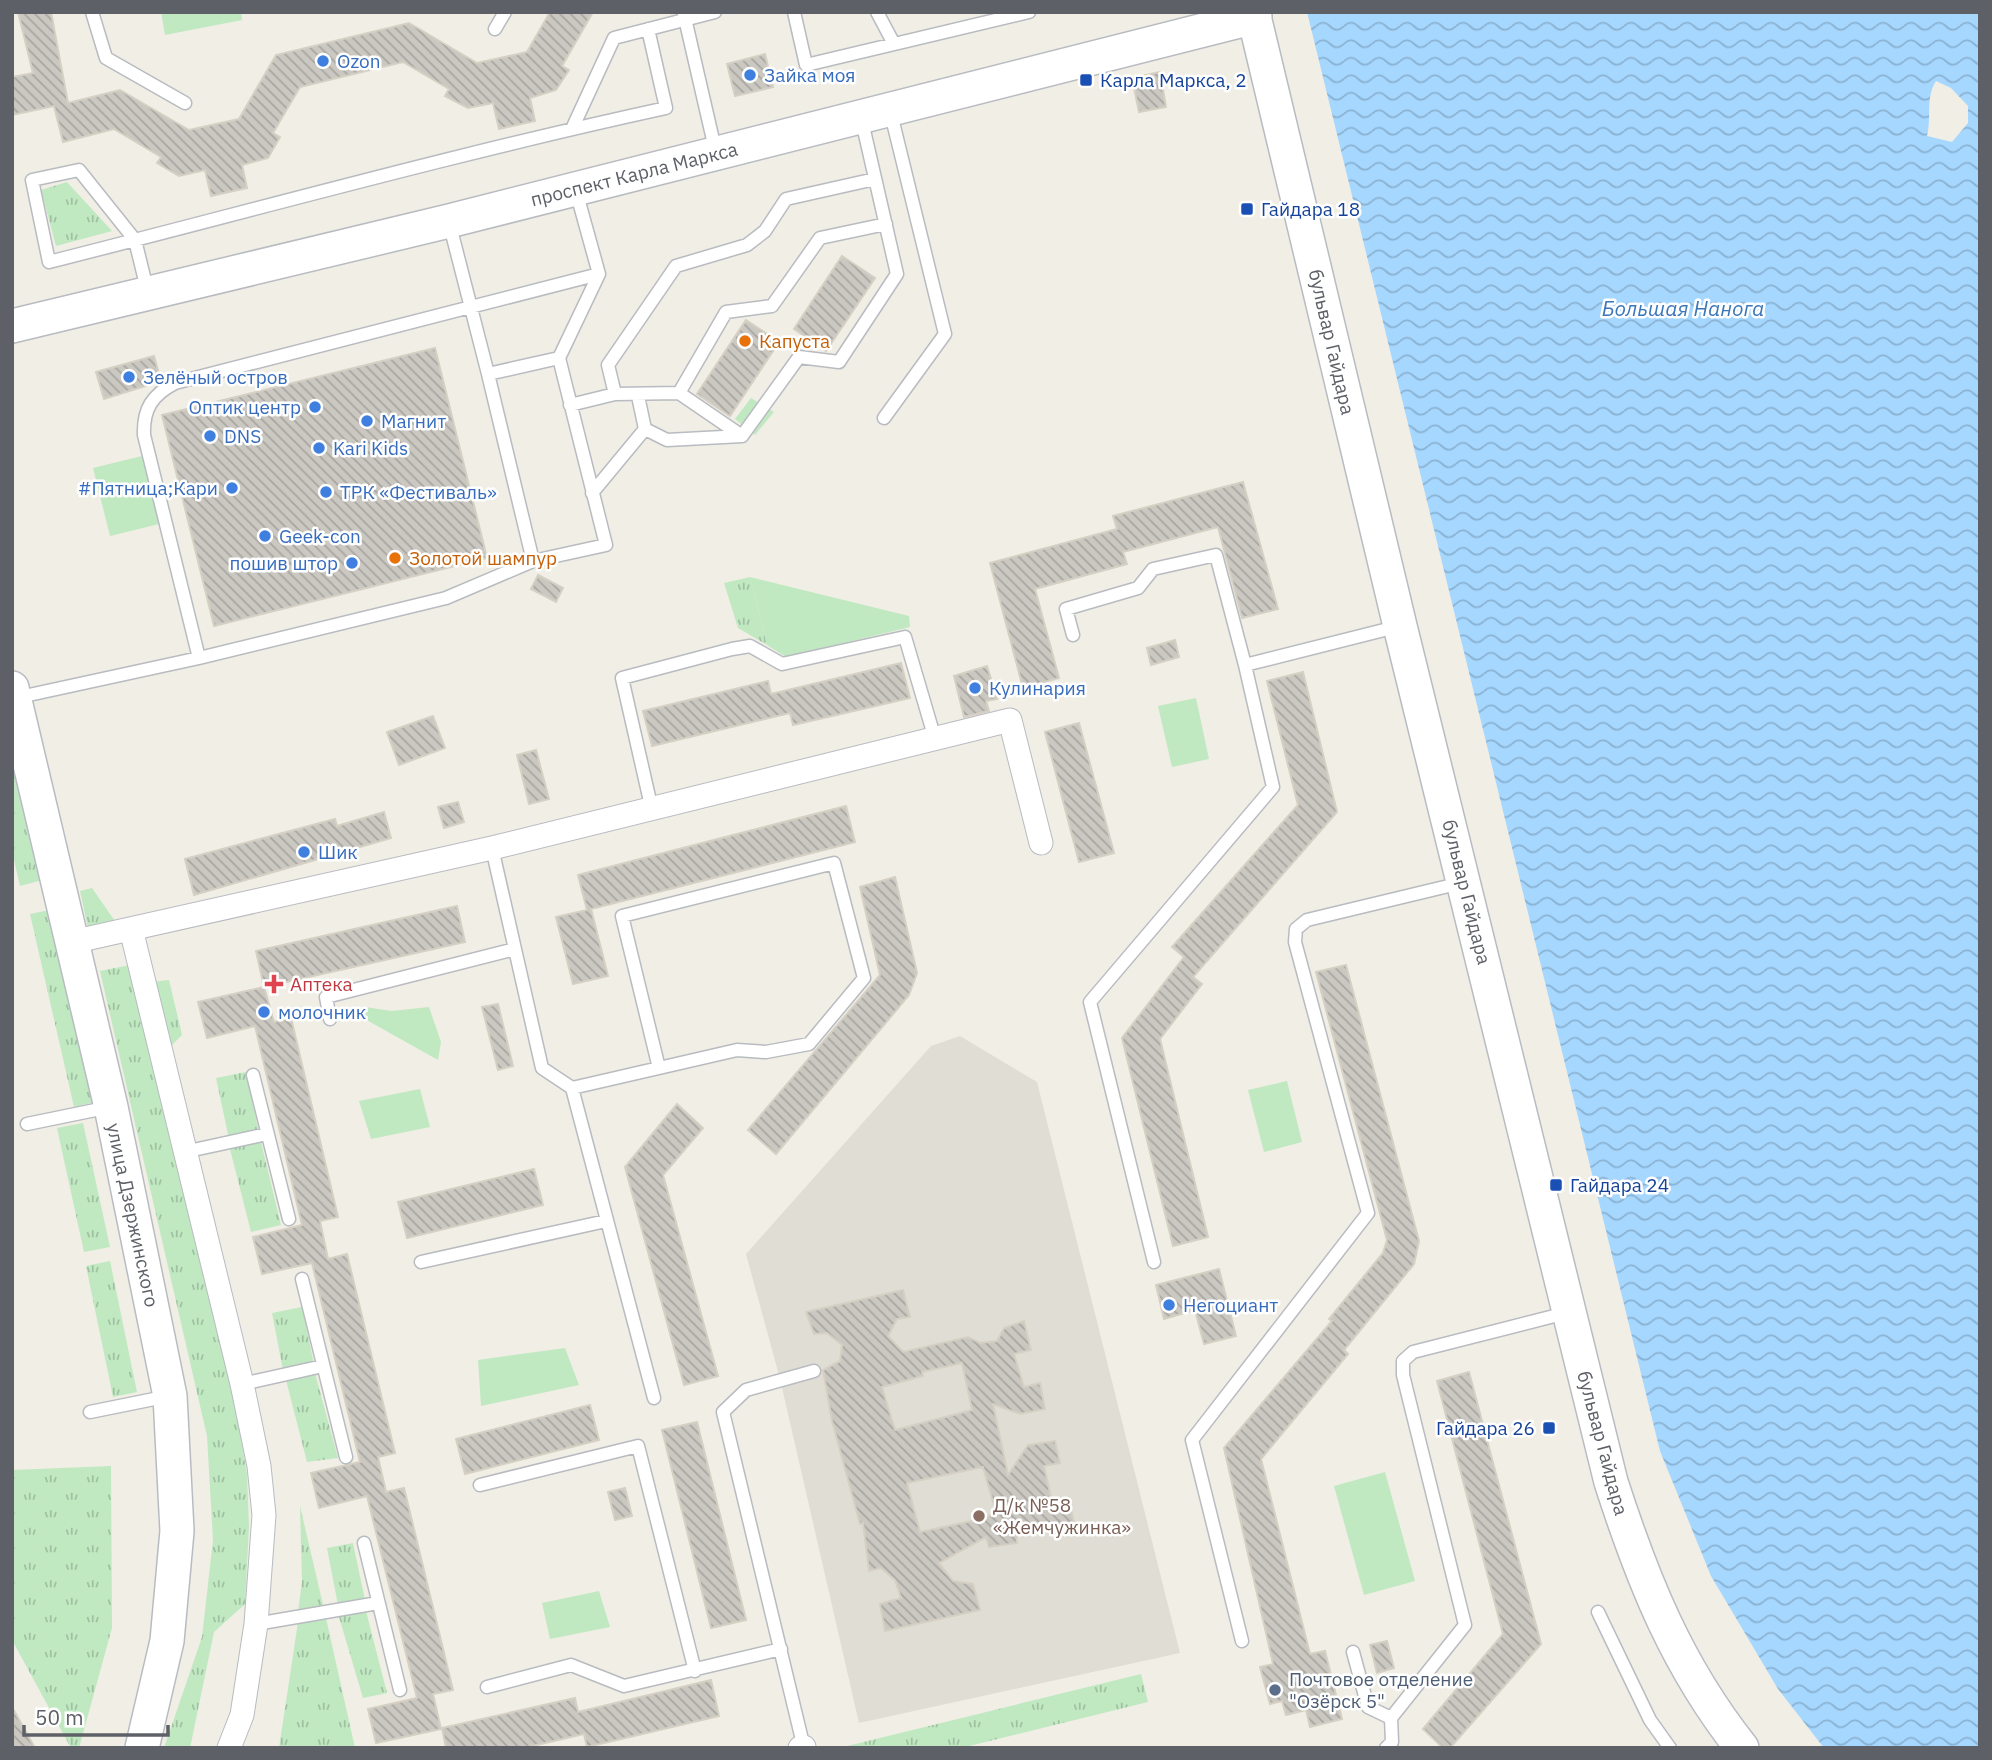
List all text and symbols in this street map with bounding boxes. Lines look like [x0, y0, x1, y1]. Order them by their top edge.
place label: Ozon [337, 49, 381, 73]
marker: Ozon [315, 53, 331, 69]
place label: Зайка моя [764, 63, 856, 87]
marker: Зайка моя [742, 67, 758, 83]
place label: Карла Маркса, 2 [1100, 68, 1247, 92]
marker: Карла Маркса, 2 [1078, 72, 1094, 88]
street label: проспект Карла Маркса [528, 137, 740, 211]
place label: Гайдара 18 [1261, 197, 1360, 221]
marker: Гайдара 18 [1239, 201, 1255, 217]
street label: бульвар Гайдара [1304, 267, 1360, 417]
water label: Большая Нанога [1602, 294, 1764, 322]
place label: Капуста [759, 329, 830, 353]
marker: Капуста [737, 333, 753, 349]
place label: Зелёный остров [143, 365, 288, 389]
marker: Зелёный остров [121, 369, 137, 385]
place label: Оптик центр [189, 395, 301, 419]
marker: Оптик центр [307, 399, 323, 415]
place label: Магнит [381, 409, 446, 433]
marker: Магнит [359, 413, 375, 429]
place label: DNS [224, 424, 261, 448]
marker: DNS [202, 428, 218, 444]
place label: Kari Kids [333, 436, 408, 460]
marker: Kari Kids [311, 440, 327, 456]
place label: #Пятница;Кари [78, 476, 218, 500]
marker: #Пятница;Кари [224, 480, 240, 496]
place label: ТРК «Фестиваль» [340, 480, 497, 504]
marker: ТРК «Фестиваль» [318, 484, 334, 500]
place label: Geek-con [279, 524, 361, 548]
marker: Geek-con [257, 528, 273, 544]
place label: Золотой шампур [409, 546, 557, 570]
marker: Золотой шампур [387, 550, 403, 566]
place label: пошив штор [230, 551, 338, 575]
marker: пошив штор [344, 555, 360, 571]
place label: Кулинария [989, 676, 1086, 700]
marker: Кулинария [967, 680, 983, 696]
street label: бульвар Гайдара [1437, 817, 1497, 967]
place label: Шик [318, 840, 358, 864]
marker: Шик [296, 844, 312, 860]
place label: Аптека [290, 972, 353, 996]
marker: Аптека [264, 974, 284, 994]
place label: молочник [278, 1000, 366, 1024]
marker: молочник [256, 1004, 272, 1020]
street label: улица Дзержинского [102, 1121, 164, 1309]
place label: Гайдара 24 [1570, 1173, 1669, 1197]
marker: Гайдара 24 [1548, 1177, 1564, 1193]
place label: Негоциант [1183, 1293, 1278, 1317]
marker: Негоциант [1161, 1297, 1177, 1313]
street label: бульвар Гайдара [1572, 1368, 1634, 1518]
place label: Гайдара 26 [1436, 1416, 1535, 1440]
marker: Гайдара 26 [1541, 1420, 1557, 1436]
place label: Д/к №58 «Жемчужинка» [993, 1493, 1131, 1539]
marker: Д/к №58 «Жемчужинка» [971, 1508, 987, 1524]
place label: Почтовое отделение "Озёрск 5" [1289, 1667, 1473, 1713]
marker: Почтовое отделение "Озёрск 5" [1267, 1682, 1283, 1698]
scale bar [24, 1694, 168, 1738]
text: 50 m [35, 1703, 84, 1731]

